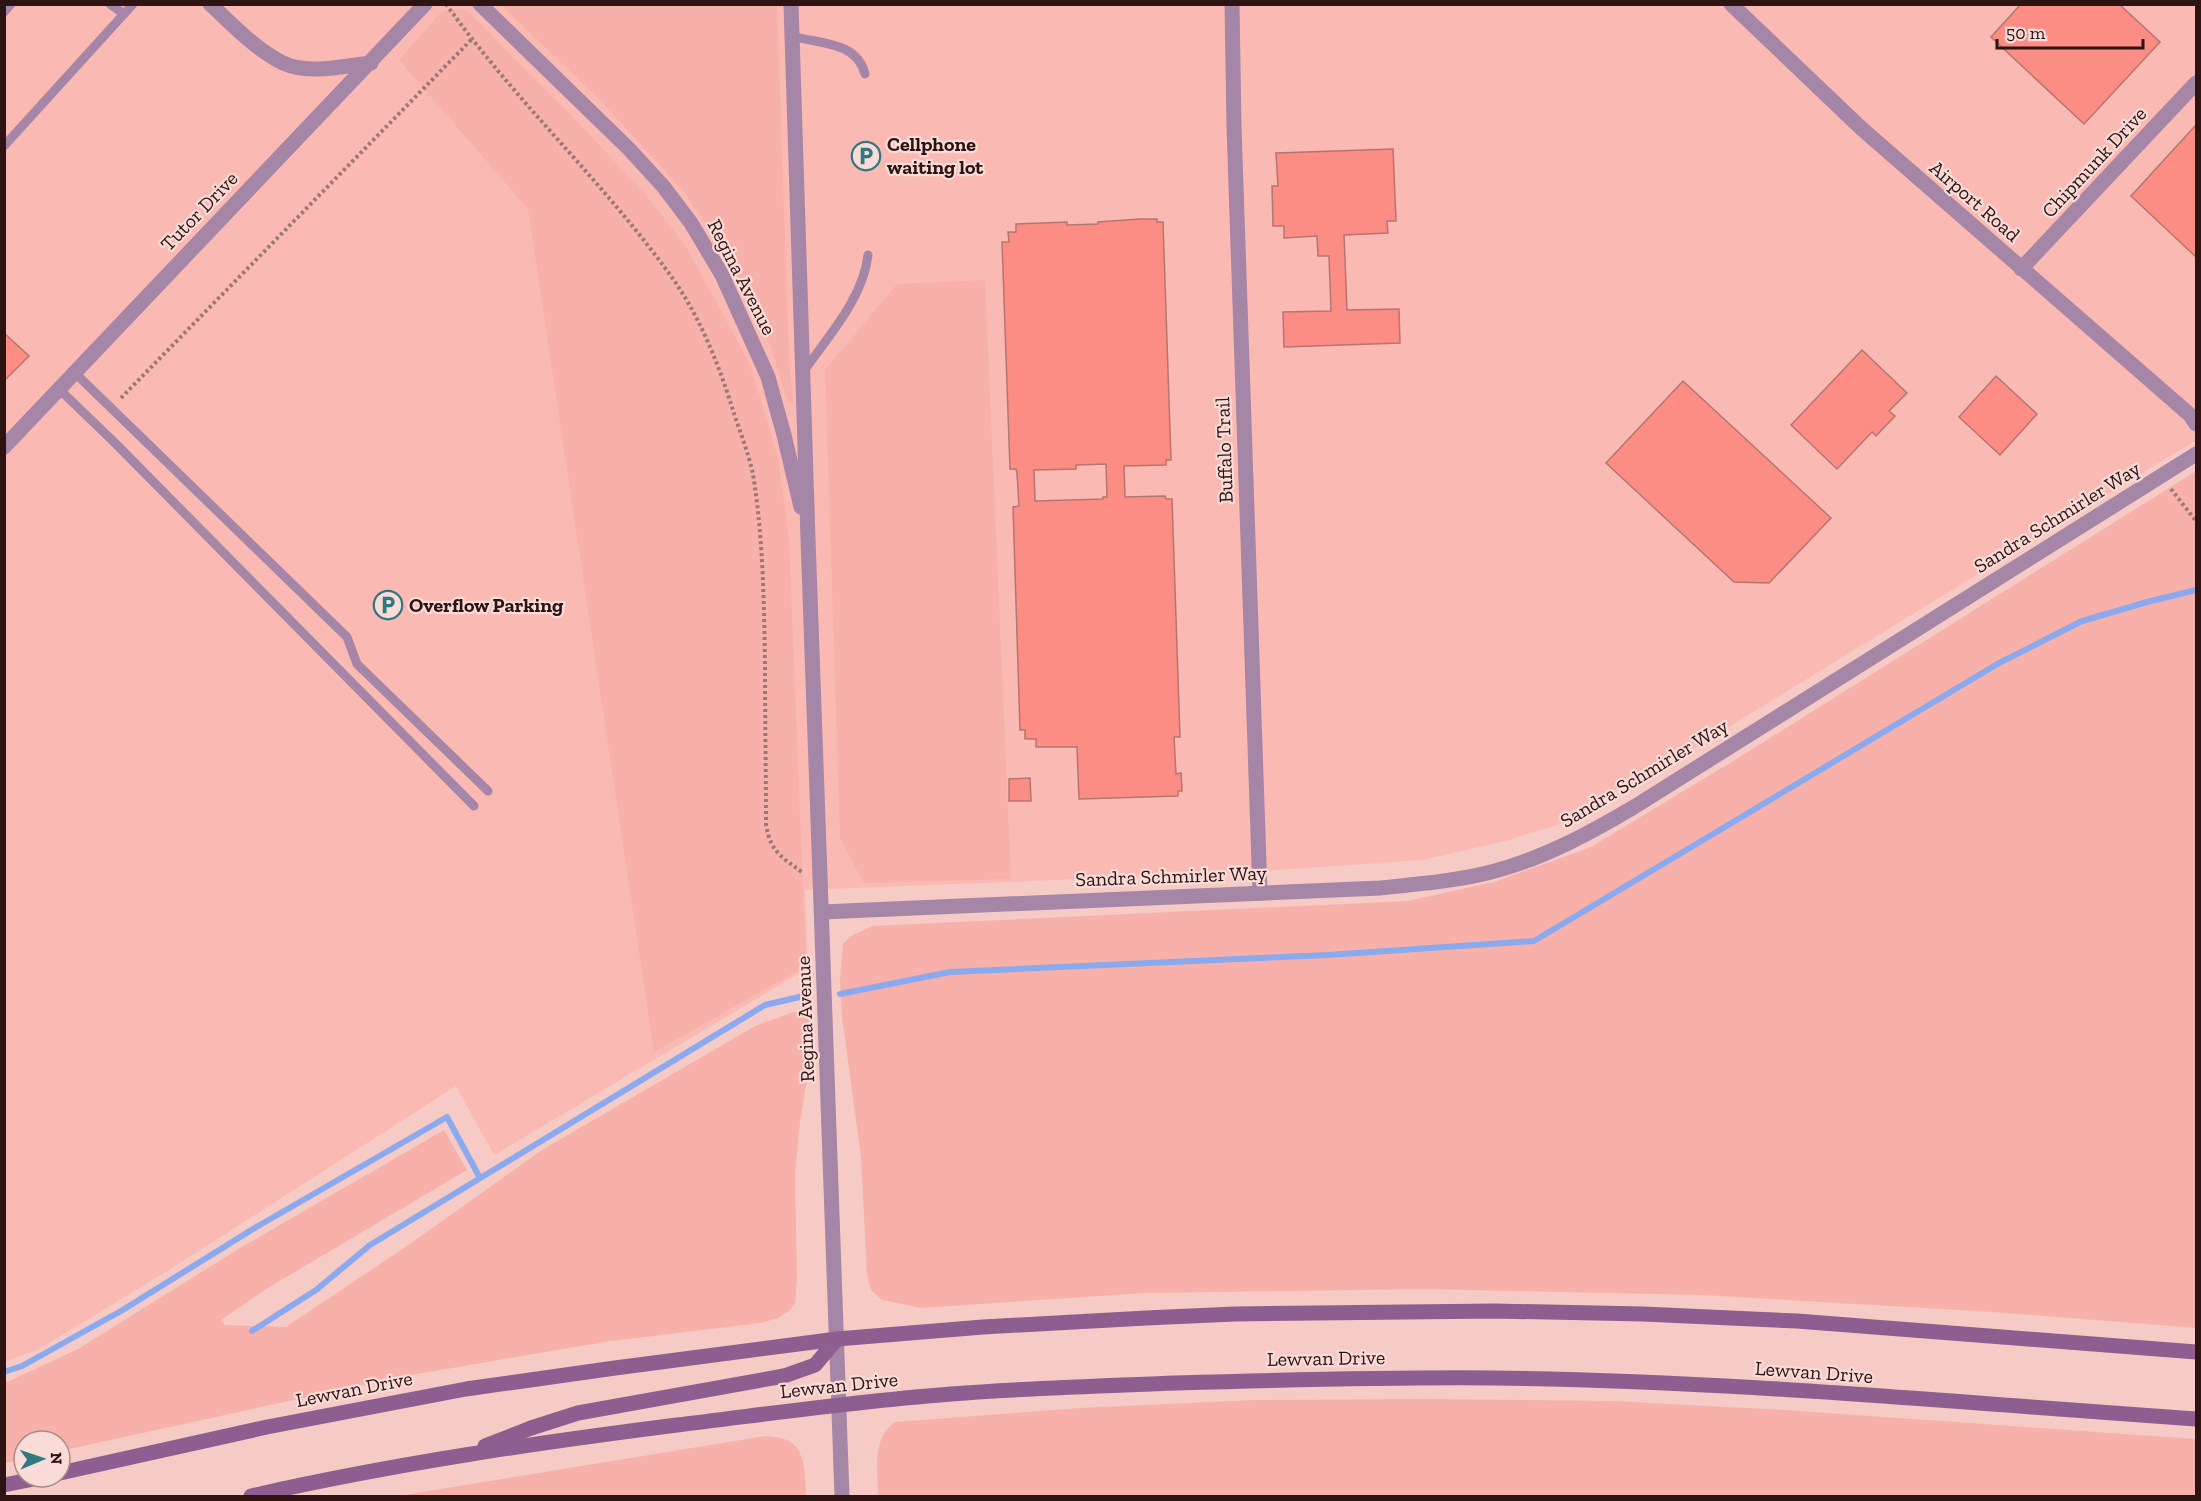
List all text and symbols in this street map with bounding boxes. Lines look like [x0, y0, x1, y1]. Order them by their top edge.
scale bar [1997, 12, 2142, 50]
text: 50 m [2006, 22, 2046, 44]
street label: Chipmunk Drive [2037, 102, 2151, 222]
place label: Cellphone waiting lot [887, 132, 984, 179]
parking icon: Cellphone waiting lot [850, 140, 882, 172]
street label: Airport Road [1925, 155, 2025, 247]
street label: Tutor Drive [155, 166, 243, 256]
street label: Regina Avenue [703, 215, 781, 339]
street label: Buffalo Trail [1210, 397, 1238, 503]
street label: Sandra Schmirler Way [1969, 456, 2145, 578]
parking icon: Overflow Parking [372, 589, 404, 621]
place label: Overflow Parking [409, 593, 564, 617]
street label: Sandra Schmirler Way [1556, 713, 1733, 833]
street label: Sandra Schmirler Way [1075, 861, 1268, 891]
street label: Regina Avenue [791, 955, 819, 1083]
street label: Lewvan Drive [1267, 1345, 1385, 1371]
street label: Lewvan Drive [1754, 1356, 1874, 1388]
street label: Lewvan Drive [294, 1366, 414, 1412]
street label: Lewvan Drive [779, 1367, 899, 1403]
north arrow [12, 1429, 72, 1489]
text: N [47, 1452, 66, 1465]

